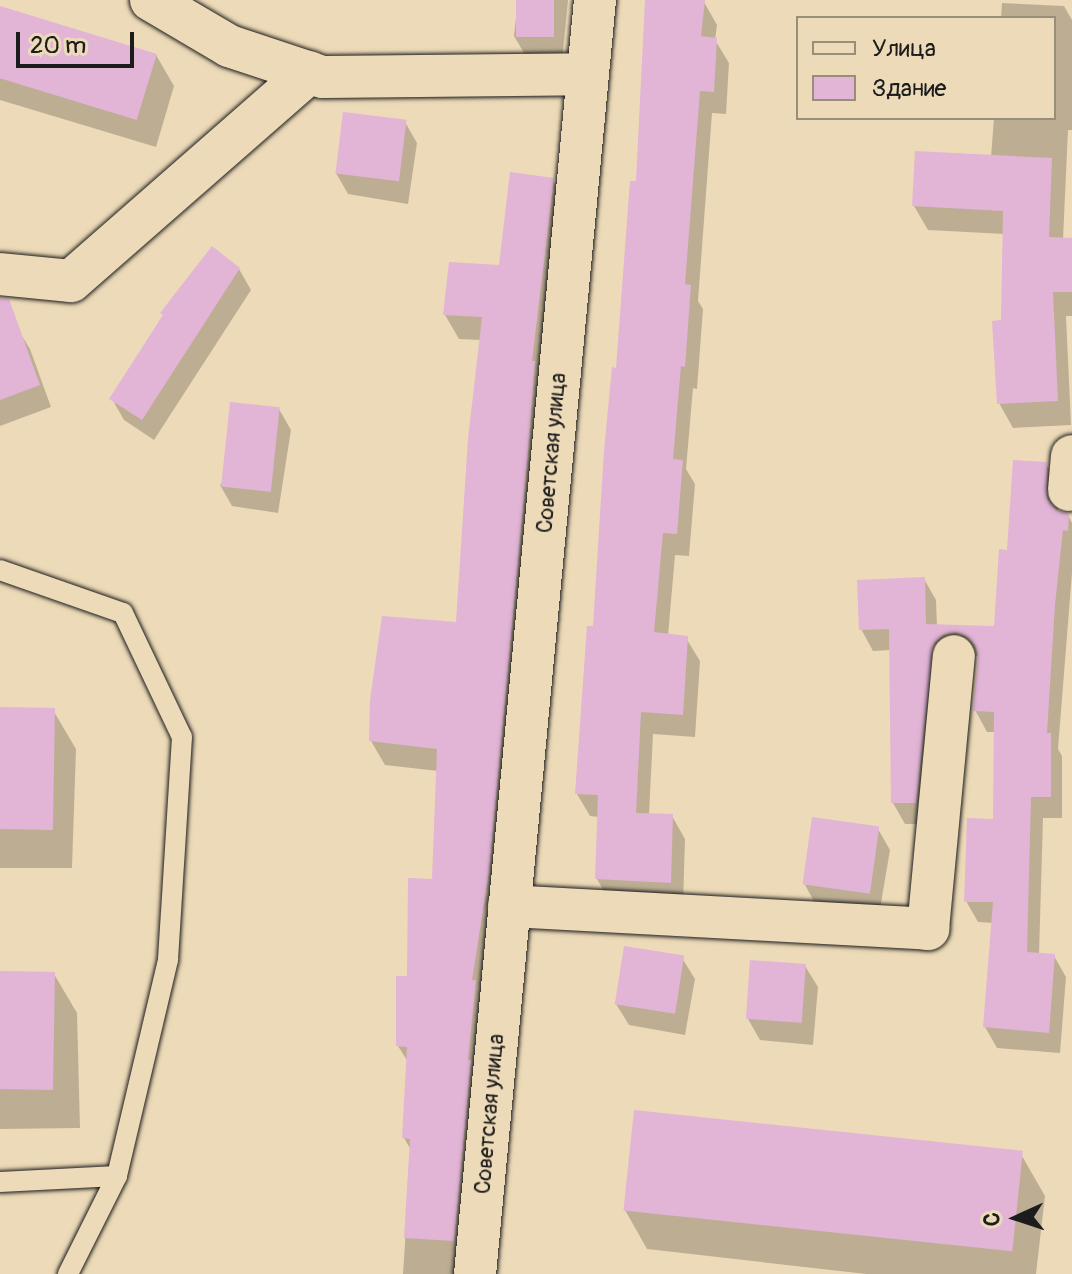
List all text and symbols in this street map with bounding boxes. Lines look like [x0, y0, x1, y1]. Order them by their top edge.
scale bar [20, 16, 138, 66]
legend [796, 16, 1056, 120]
text: 20 m [30, 31, 86, 60]
text: Улица [872, 34, 936, 63]
text: Здание [872, 74, 946, 103]
street label: Советская улица [532, 372, 572, 534]
street label: Советская улица [470, 1033, 510, 1195]
north arrow [976, 1178, 1056, 1258]
text: С [978, 1212, 1006, 1227]

